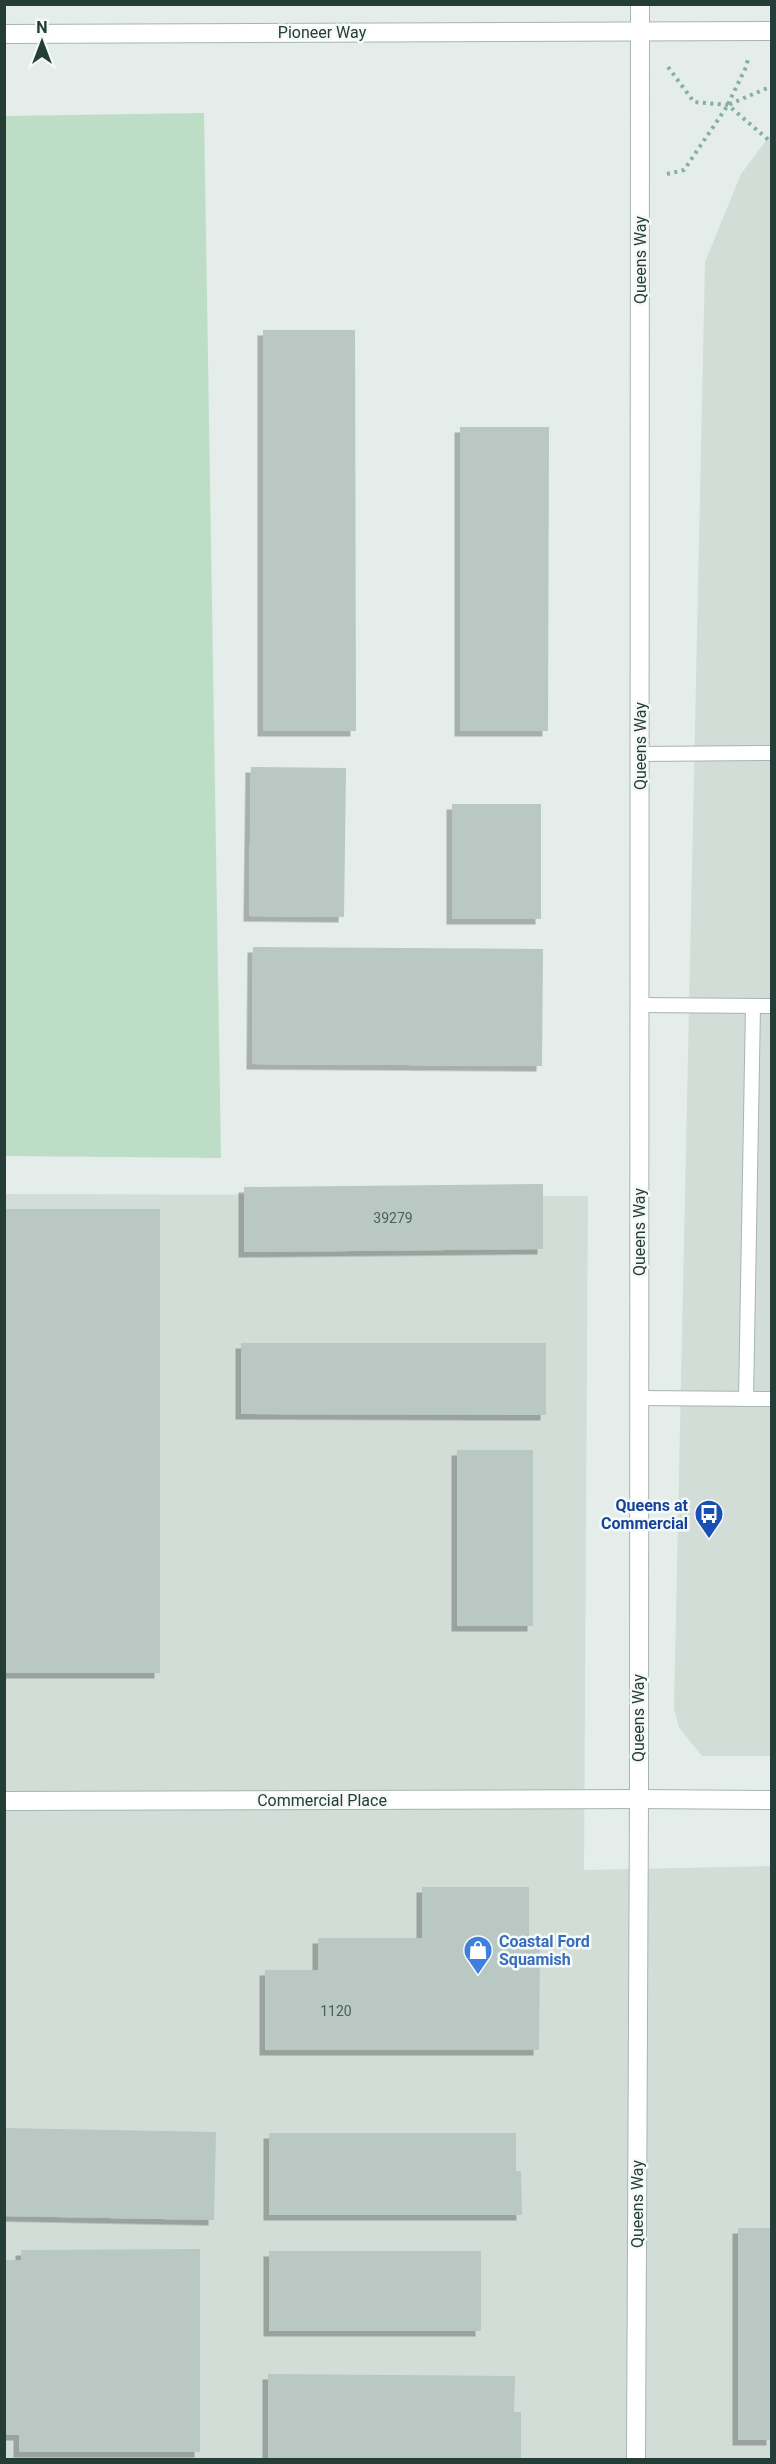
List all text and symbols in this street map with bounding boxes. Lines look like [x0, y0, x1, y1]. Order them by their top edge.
north arrow [12, 12, 72, 72]
text: N [36, 18, 48, 37]
street label: Pioneer Way [278, 23, 367, 42]
street label: Queens Way [631, 216, 650, 304]
street label: Queens Way [631, 702, 650, 790]
street label: Queens Way [630, 1188, 649, 1276]
house number: 39279 [373, 1210, 413, 1226]
place label: Queens at Commercial [601, 1496, 689, 1533]
bus stop icon: Queens at Commercial [693, 1498, 725, 1540]
street label: Queens Way [629, 1674, 648, 1762]
street label: Commercial Place [257, 1791, 387, 1810]
place label: Coastal Ford Squamish [499, 1932, 590, 1969]
shop icon: Coastal Ford Squamish [462, 1934, 494, 1976]
house number: 1120 [320, 2003, 352, 2019]
street label: Queens Way [628, 2160, 647, 2248]

